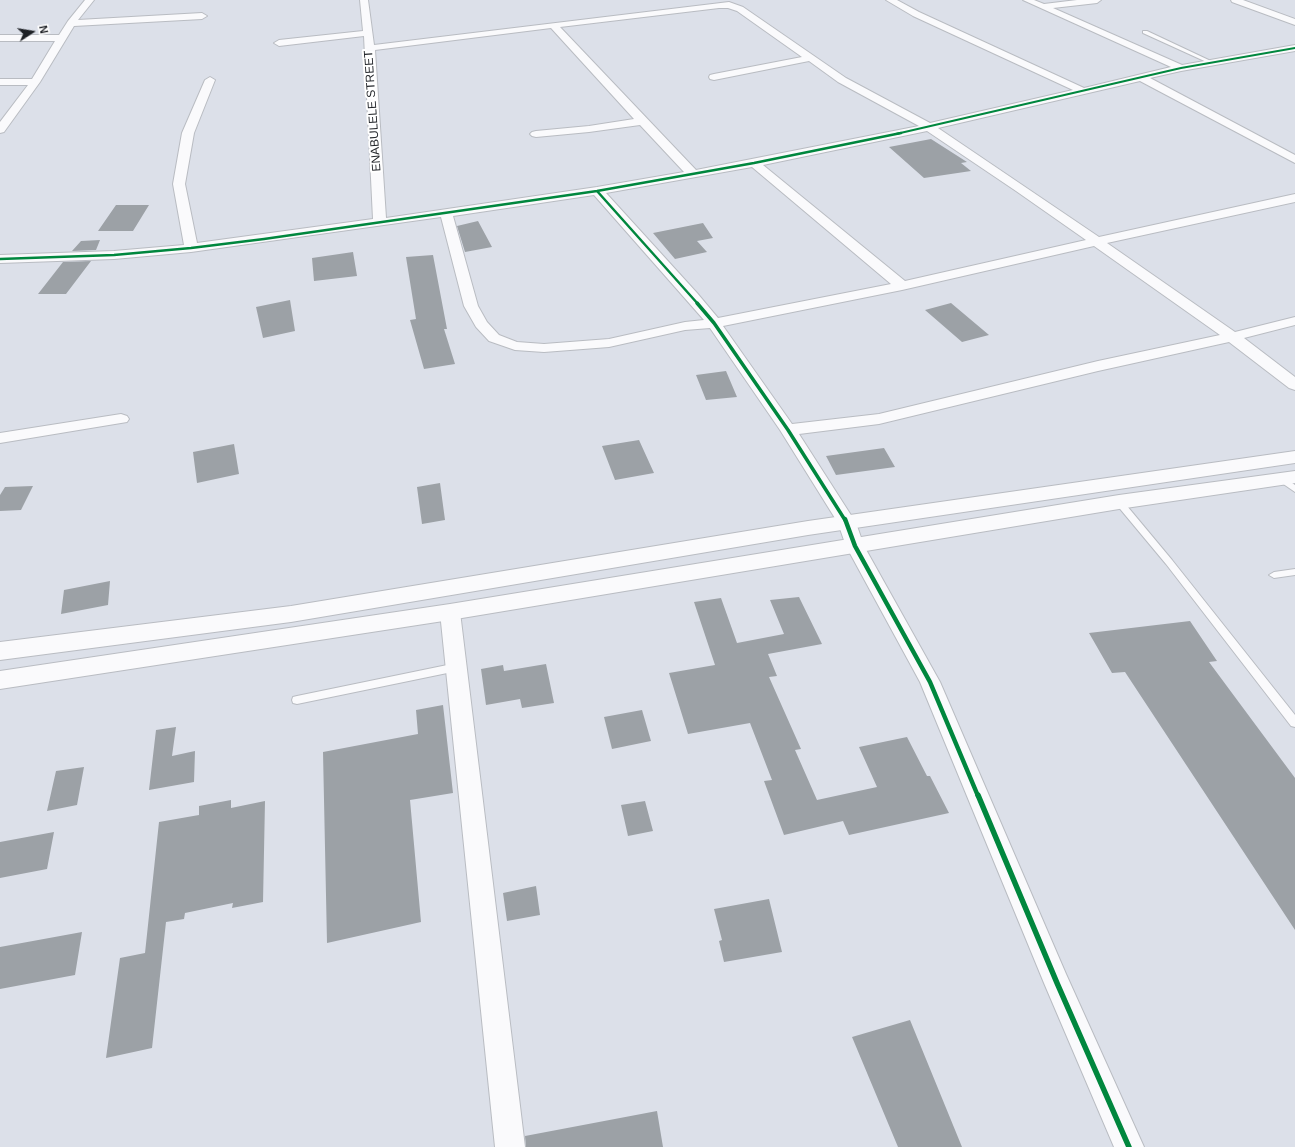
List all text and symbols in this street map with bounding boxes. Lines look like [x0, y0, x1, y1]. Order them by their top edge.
north arrow [12, 12, 52, 52]
text: N [37, 24, 50, 35]
street label: ENABULELE STREET [362, 50, 384, 172]

